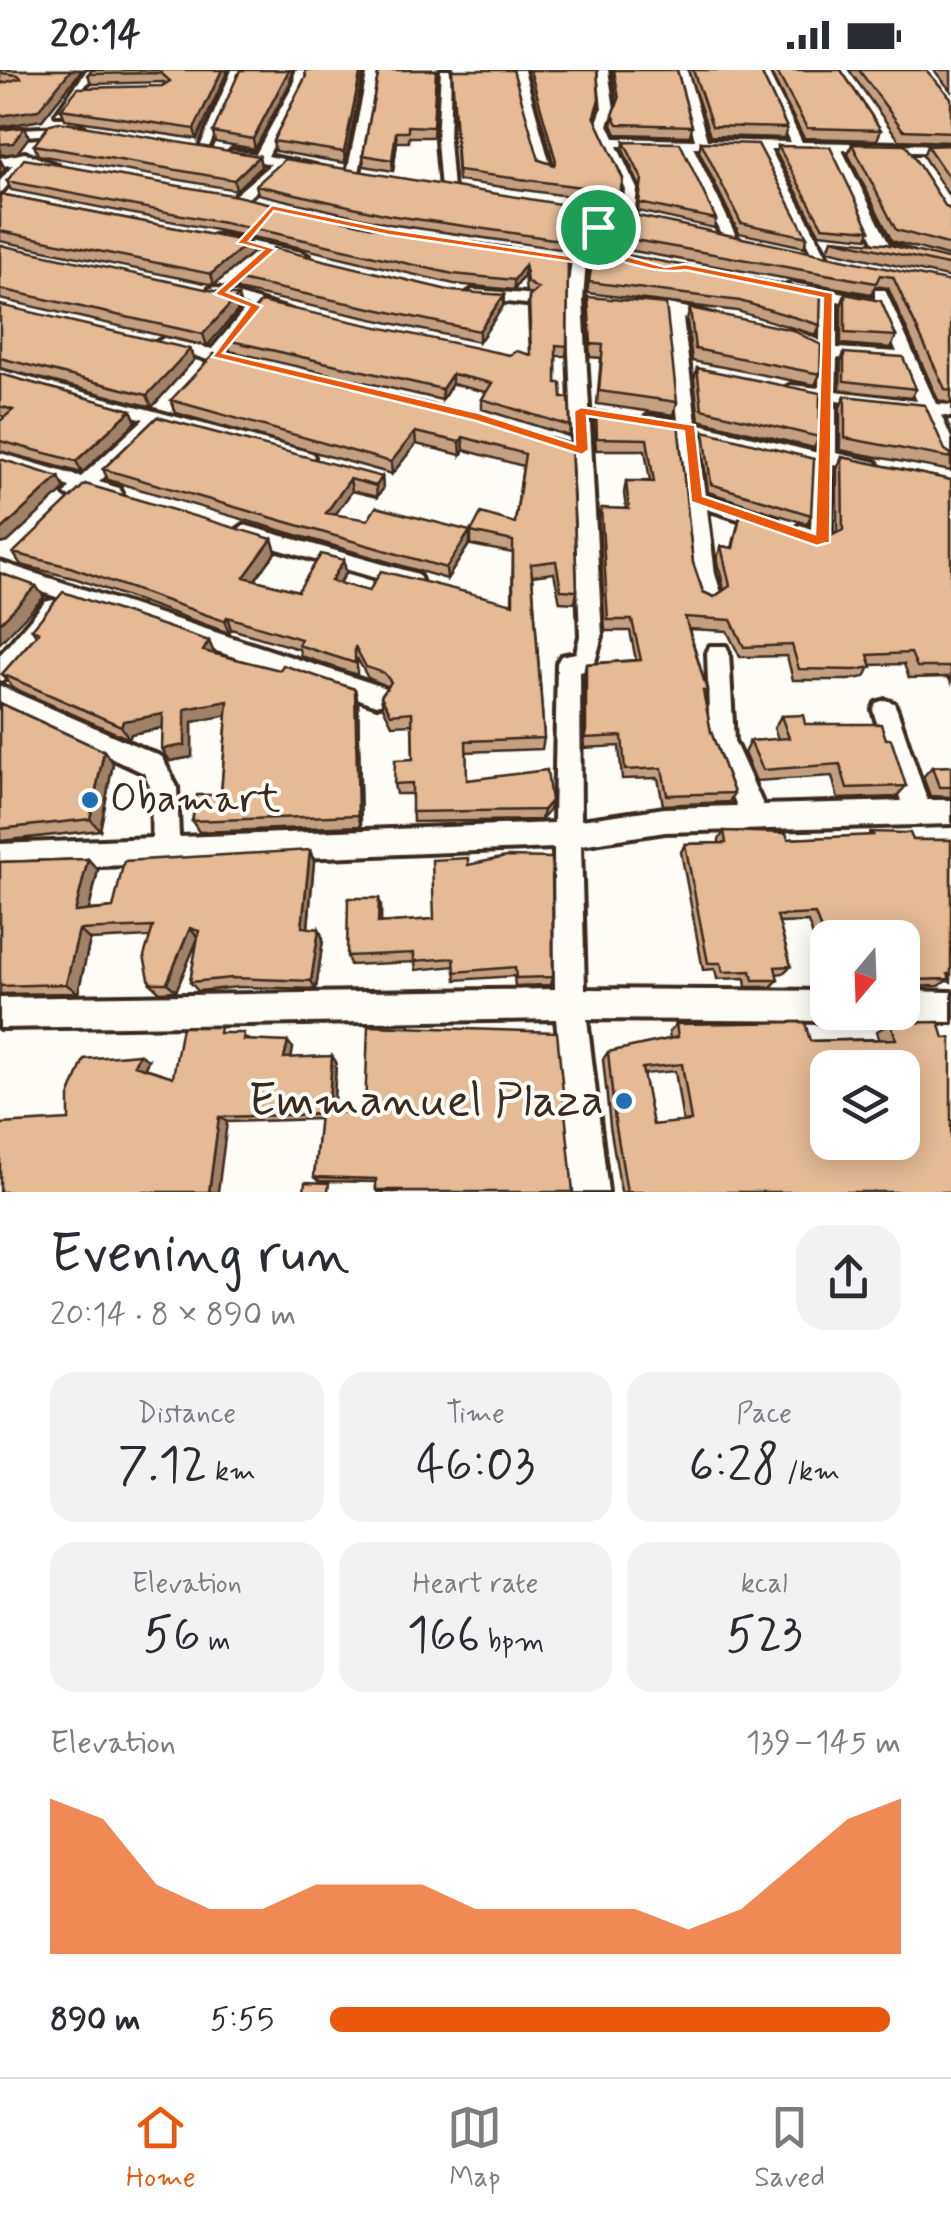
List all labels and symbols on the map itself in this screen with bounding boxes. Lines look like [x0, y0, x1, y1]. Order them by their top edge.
pin [556, 185, 641, 270]
place label: Obamart [110, 774, 281, 826]
marker: Obamart [79, 789, 101, 811]
north arrow [810, 920, 920, 1030]
place label: Emmanuel Plaza [248, 1070, 604, 1133]
marker: Emmanuel Plaza [613, 1090, 635, 1112]

